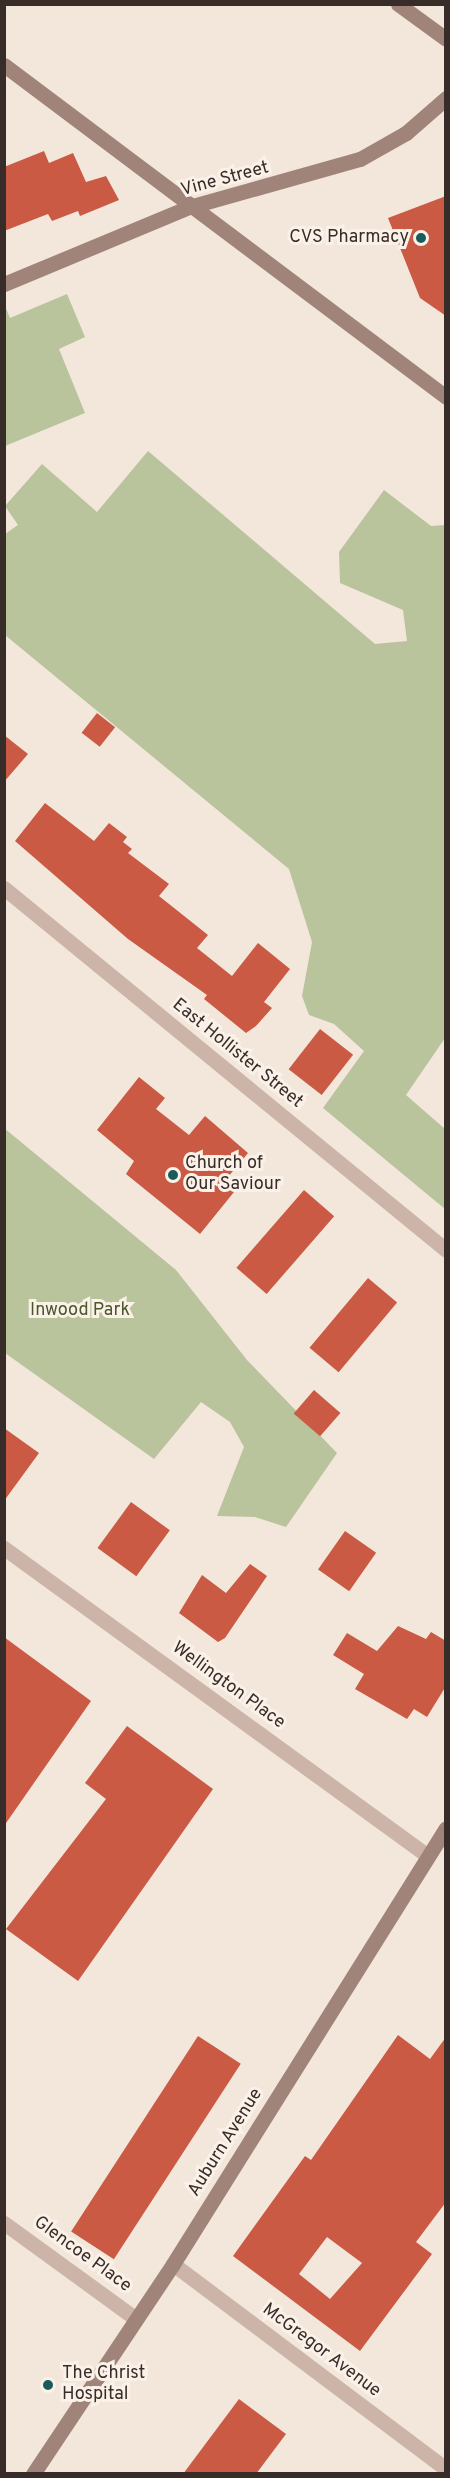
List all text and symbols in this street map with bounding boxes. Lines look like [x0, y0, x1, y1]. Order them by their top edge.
street label: Vine Street [179, 158, 271, 202]
place label: CVS Pharmacy [289, 227, 409, 249]
marker: CVS Pharmacy [414, 231, 428, 245]
street label: East Hollister Street [167, 995, 307, 1113]
place label: Church of Our Saviour [185, 1154, 281, 1196]
marker: Church of Our Saviour [166, 1168, 180, 1182]
park label: Inwood Park [30, 1300, 130, 1322]
street label: Wellington Place [167, 1638, 289, 1734]
street label: Auburn Avenue [184, 2085, 268, 2201]
street label: Glencoe Place [29, 2212, 135, 2298]
street label: McGregor Avenue [257, 2299, 385, 2403]
place label: The Christ Hospital [62, 2364, 145, 2406]
marker: The Christ Hospital [39, 2376, 57, 2394]

